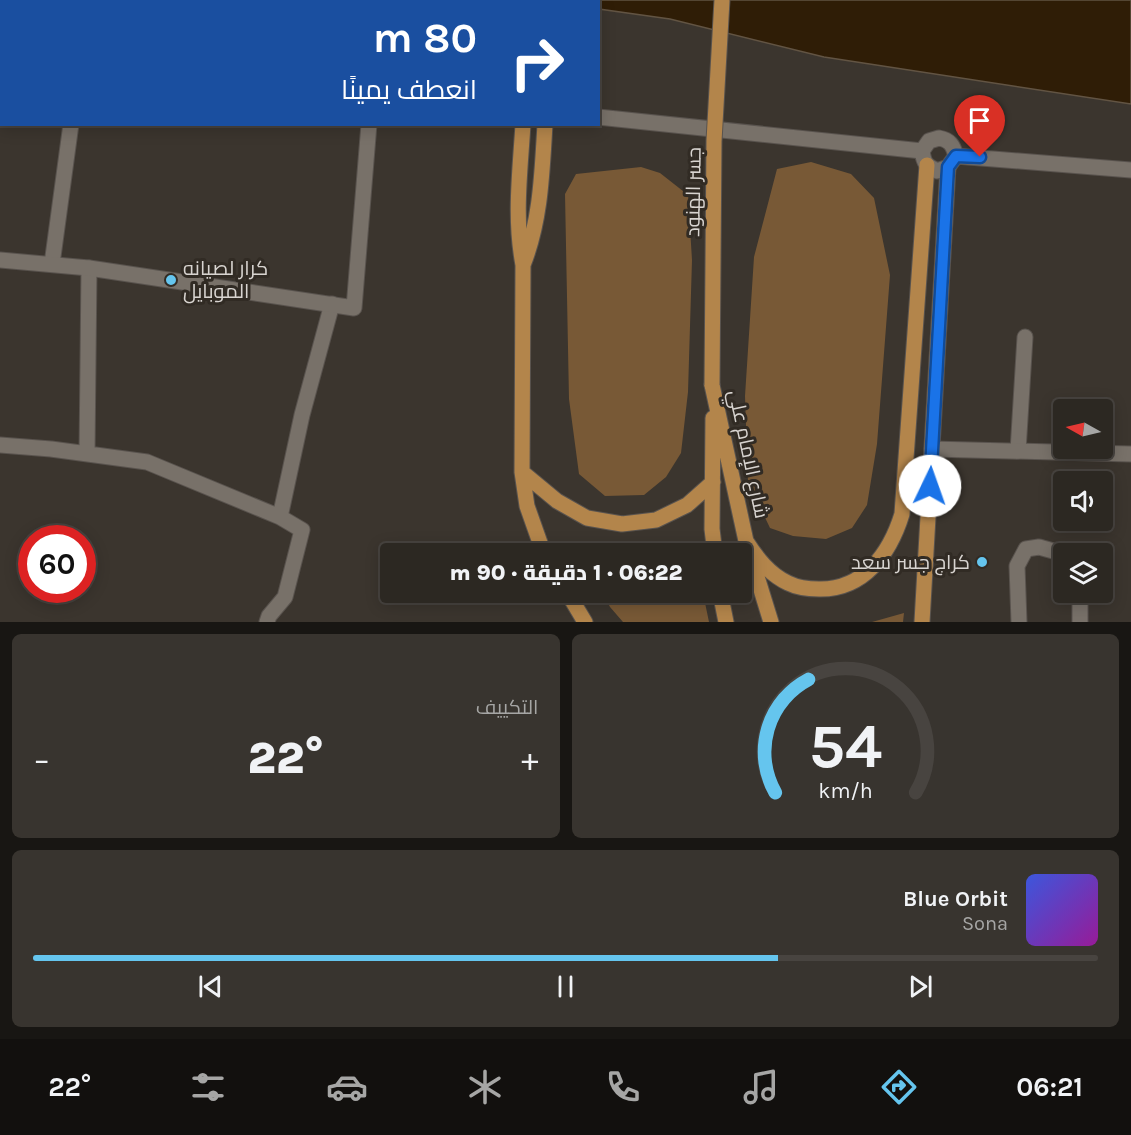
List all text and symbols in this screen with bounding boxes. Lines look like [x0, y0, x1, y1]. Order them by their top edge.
text: 80 m [373, 13, 477, 63]
icon: right [498, 24, 576, 102]
text: انعطف يمينًا [341, 74, 477, 106]
pin [954, 95, 1005, 157]
icon: arrive [963, 104, 996, 137]
street label: جسر الهنود [681, 147, 707, 237]
place label: كرار لصيانه الموبايل [183, 257, 268, 304]
marker: كرار لصيانه الموبايل [164, 273, 178, 287]
street label: شارع الإمام علي [720, 388, 773, 521]
north arrow [1053, 399, 1113, 459]
map controls [1053, 399, 1113, 603]
position arrow [898, 454, 962, 518]
button: sound [1053, 471, 1113, 531]
speed limit sign: 60 [18, 525, 96, 603]
button: layers [1053, 543, 1113, 603]
place label: كراج جسر سعد [851, 551, 970, 576]
marker: كراج جسر سعد [975, 555, 989, 569]
text: 06:22 · 1 دقيقة · 90 m [450, 560, 682, 586]
text: التكييف [476, 696, 539, 719]
text: 54 [809, 710, 882, 783]
text: 22° [247, 732, 324, 784]
text: − [33, 740, 50, 778]
text: + [521, 740, 539, 778]
text: km/h [818, 778, 872, 803]
text: Blue Orbit [903, 886, 1008, 912]
text: Sona [962, 912, 1008, 935]
icon: previous [194, 970, 227, 1003]
icon: pause [549, 970, 582, 1003]
icon: next [904, 970, 937, 1003]
icon: filters [187, 1066, 229, 1108]
icon: car [326, 1066, 368, 1108]
icon: climate [464, 1066, 506, 1108]
icon: phone [602, 1066, 644, 1108]
icon: music [740, 1066, 782, 1108]
icon: directions [878, 1066, 920, 1108]
text: 22° [48, 1071, 91, 1103]
text: 06:21 [1016, 1071, 1083, 1103]

